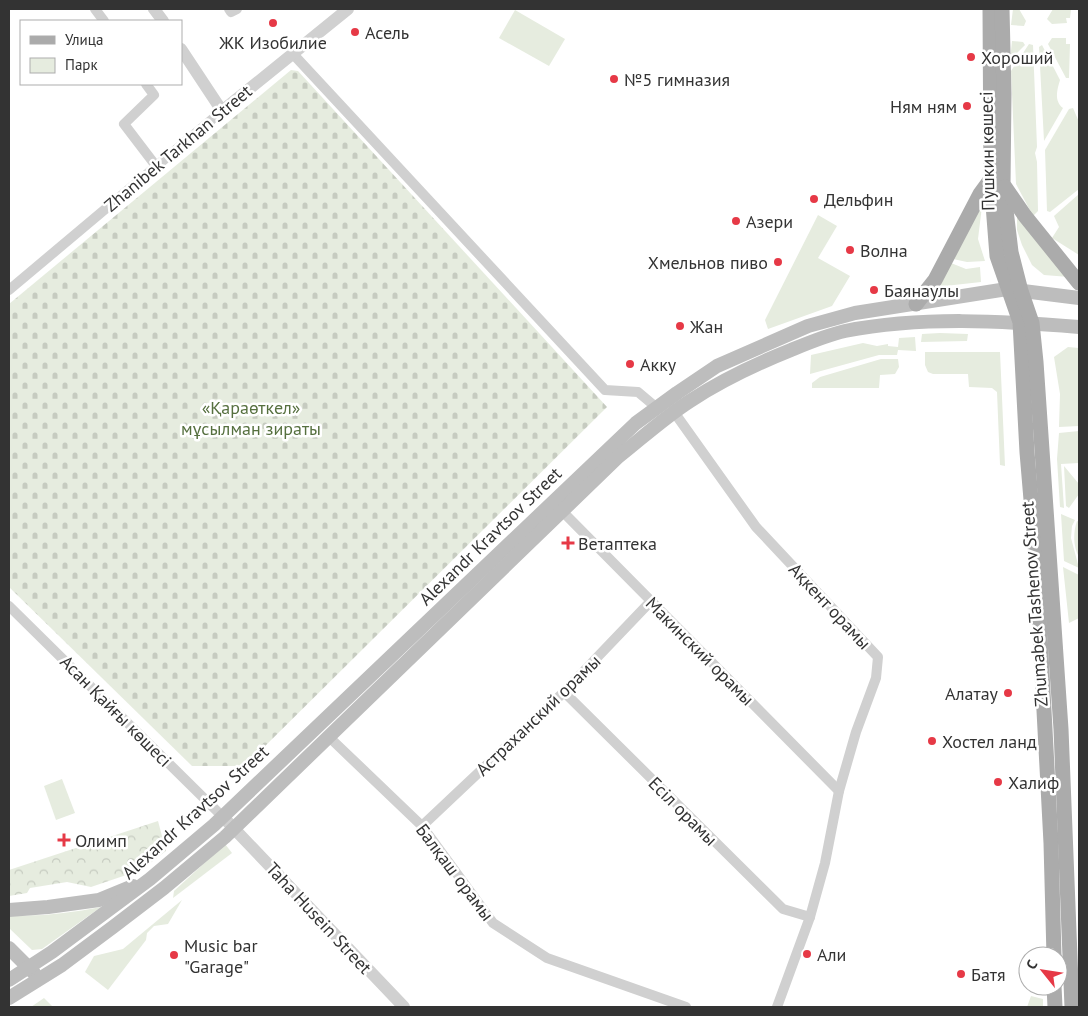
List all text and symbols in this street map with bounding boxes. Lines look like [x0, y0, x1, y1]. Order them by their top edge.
marker: ЖК Изобилие [267, 17, 279, 29]
legend [20, 20, 182, 85]
place label: Асель [365, 21, 409, 44]
marker: Асель [349, 26, 361, 38]
text: Улица [65, 30, 103, 49]
place label: ЖК Изобилие [218, 31, 327, 54]
place label: Хороший [981, 46, 1053, 69]
marker: Хороший [965, 51, 977, 63]
text: Парк [65, 55, 98, 74]
place label: №5 гимназия [624, 68, 730, 91]
marker: №5 гимназия [608, 73, 620, 85]
street label: Zhanibek Tarkhan Street [100, 80, 256, 216]
street label: Пушкин көшесі [974, 91, 1000, 211]
place label: Ням ням [890, 95, 957, 118]
marker: Ням ням [961, 100, 973, 112]
place label: Дельфин [824, 188, 893, 211]
marker: Дельфин [808, 193, 820, 205]
place label: Азери [746, 210, 793, 233]
marker: Азери [730, 215, 742, 227]
place label: Волна [860, 239, 908, 262]
marker: Волна [844, 244, 856, 256]
place label: Хмельнов пиво [648, 251, 768, 274]
marker: Хмельнов пиво [772, 256, 784, 268]
place label: Баянаулы [884, 279, 959, 302]
marker: Баянаулы [868, 284, 880, 296]
place label: Жан [689, 315, 723, 338]
marker: Жан [674, 320, 686, 332]
place label: Акку [640, 353, 677, 376]
marker: Акку [624, 358, 636, 370]
park label: «Қараөткел» мұсылман зираты [181, 396, 321, 440]
street label: Alexandr Kravtsov Street [414, 462, 566, 610]
street label: Zhumabek Tashenov Street [1015, 501, 1053, 707]
place label: Ветаптека [578, 532, 657, 555]
marker: Ветаптека [562, 537, 574, 549]
street label: Ақкент орамы [784, 558, 876, 654]
street label: Макинский орамы [641, 592, 759, 710]
street label: Астраханский орамы [471, 649, 605, 781]
street label: Асан Қайғы көшесі [55, 650, 177, 772]
place label: Алатау [945, 682, 999, 705]
marker: Алатау [1002, 687, 1014, 699]
place label: Хостел ланд [942, 730, 1037, 753]
marker: Хостел ланд [926, 735, 938, 747]
street label: Alexandr Kravtsov Street [117, 740, 273, 884]
place label: Халиф [1008, 771, 1059, 794]
street label: Есіл орамы [644, 772, 722, 850]
marker: Халиф [992, 776, 1004, 788]
street label: Балқаш орамы [411, 819, 499, 925]
place label: Олимп [75, 829, 127, 852]
marker: Олимп [57, 833, 71, 847]
street label: Taha Husein Street [261, 857, 377, 979]
place label: Music bar "Garage" [184, 934, 258, 978]
place label: Али [817, 943, 846, 966]
north arrow [1018, 946, 1068, 996]
marker: Али [801, 948, 813, 960]
marker: Music bar "Garage" [168, 949, 180, 961]
text: С [1022, 956, 1042, 972]
place label: Батя [971, 963, 1006, 986]
marker: Батя [955, 968, 967, 980]

